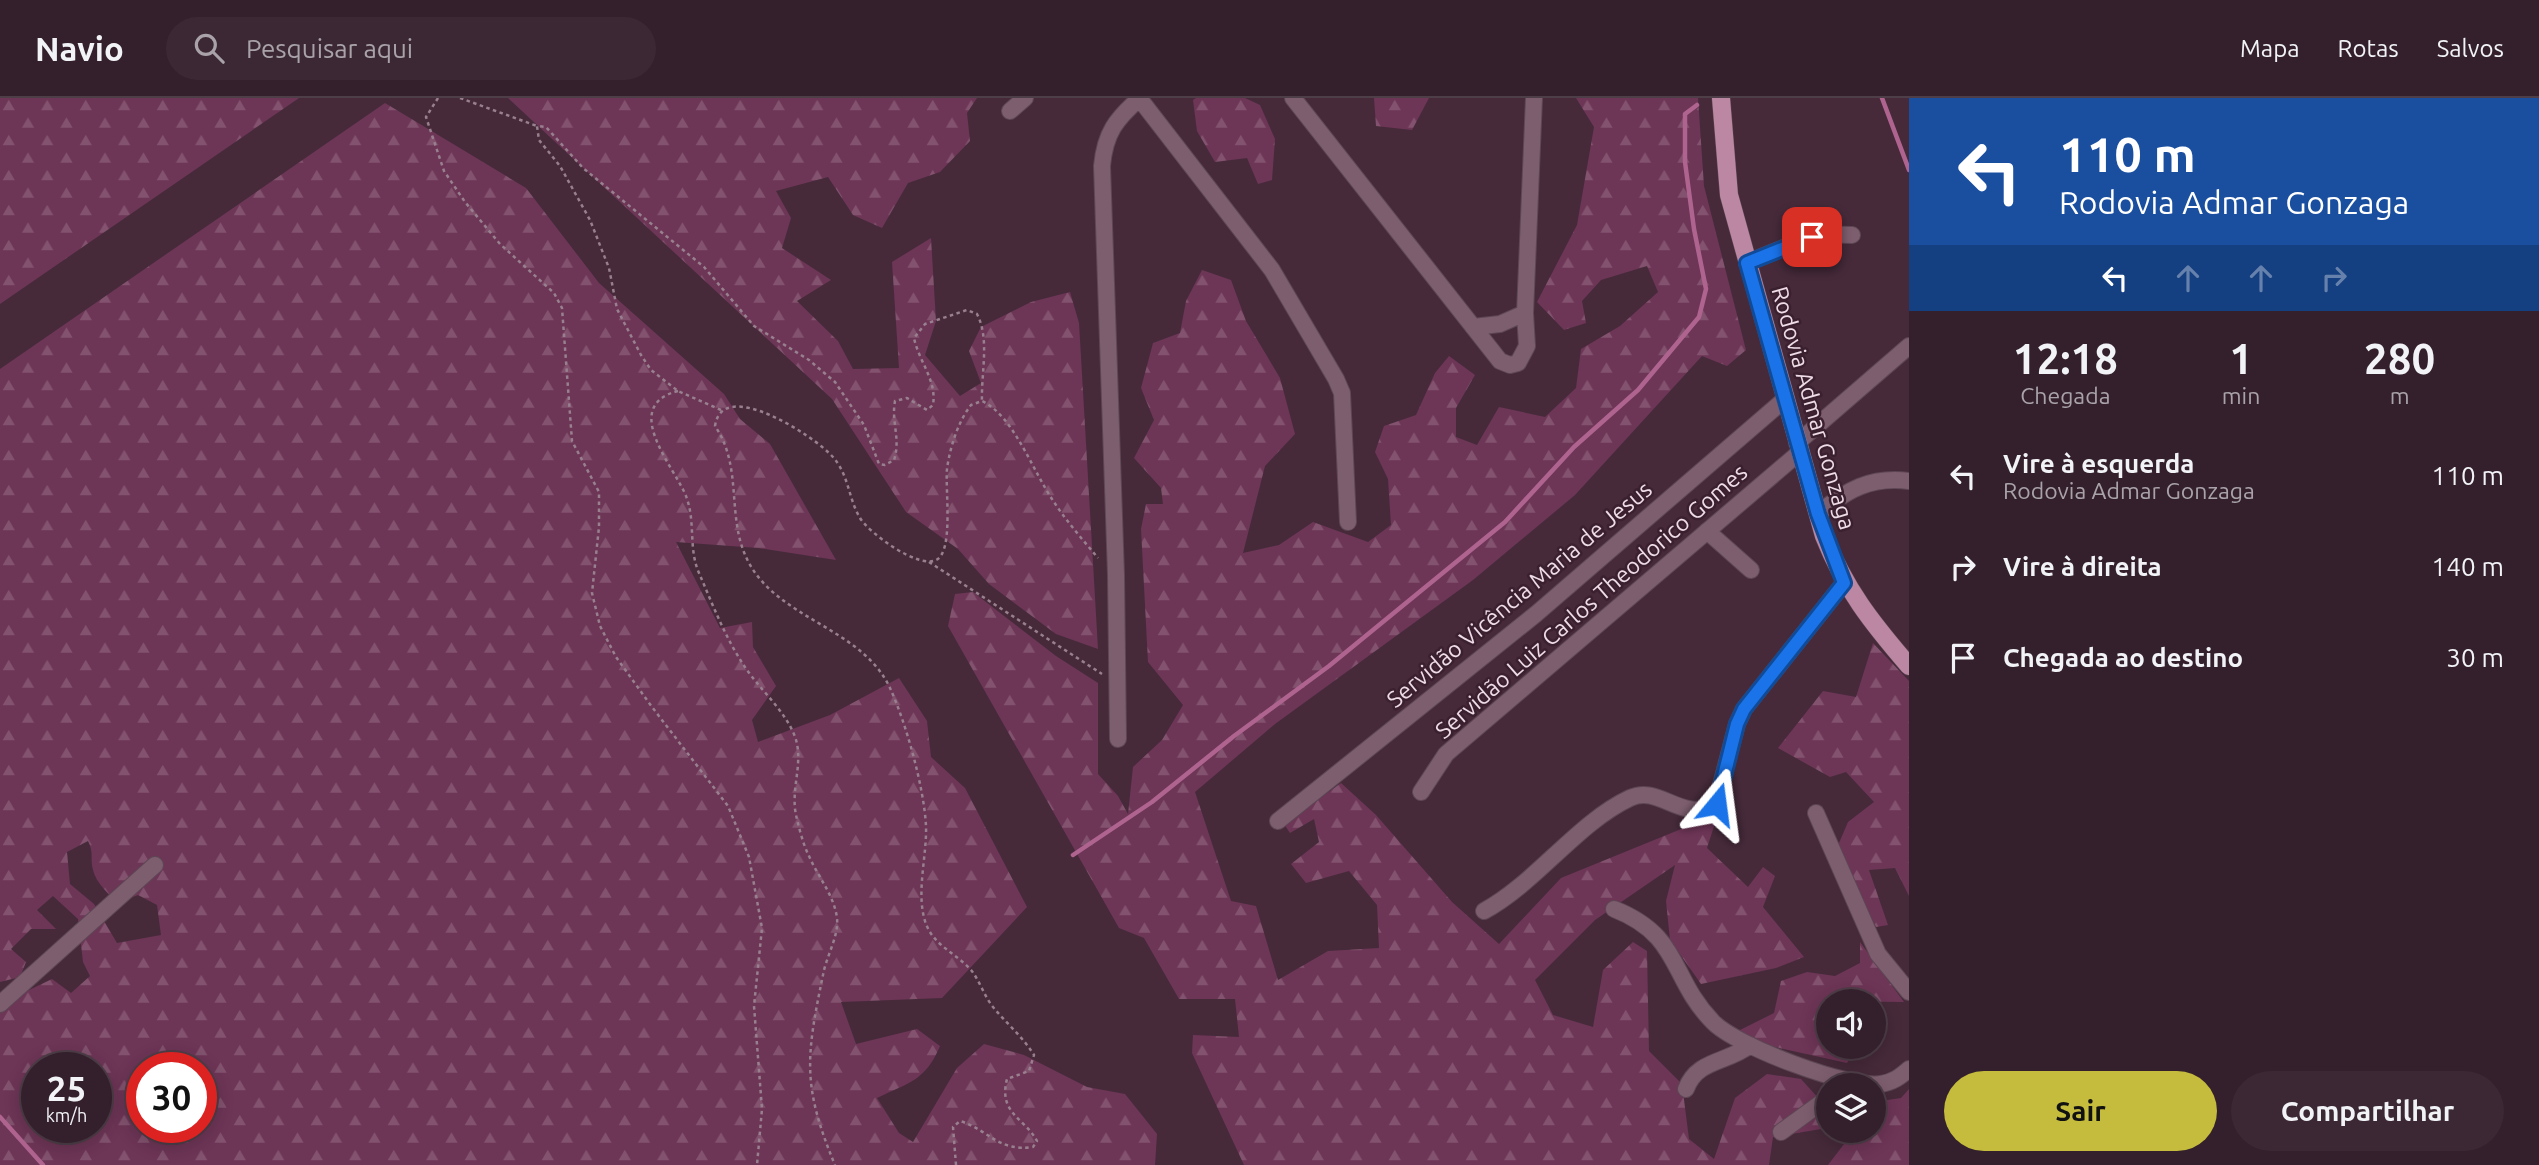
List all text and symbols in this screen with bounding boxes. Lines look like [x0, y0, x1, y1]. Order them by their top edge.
search box [166, 17, 656, 80]
icon: search [190, 29, 228, 67]
text: Navio [35, 30, 124, 67]
text: Pesquisar aqui [246, 34, 413, 63]
text: Mapa [2240, 35, 2300, 62]
text: Rotas [2338, 35, 2399, 62]
text: Salvos [2437, 35, 2504, 62]
icon: left [1944, 126, 2035, 217]
text: 110 m [2059, 126, 2196, 181]
text: Rodovia Admar Gonzaga [2059, 184, 2409, 220]
pin [1782, 207, 1842, 267]
icon: arrive [1793, 218, 1831, 256]
icon: left [2096, 259, 2134, 297]
icon: ahead [2169, 259, 2207, 297]
icon: ahead [2242, 259, 2280, 297]
icon: right [2315, 259, 2353, 297]
street label: Rodovia Admar Gonzaga [1767, 284, 1861, 532]
text: 12:18 [2013, 335, 2118, 382]
text: 1 [2229, 335, 2253, 382]
text: 280 [2364, 335, 2435, 382]
text: Chegada [2020, 383, 2110, 408]
text: min [2222, 383, 2260, 408]
text: m [2390, 383, 2410, 408]
text: Vire à esquerda [2003, 449, 2194, 478]
icon: left [1944, 457, 1982, 495]
street label: Servidão Luiz Carlos Theodorico Gomes [1430, 459, 1752, 743]
text: 110 m [2432, 461, 2504, 490]
street label: Servidão Vicência Maria de Jesus [1382, 476, 1656, 712]
text: Rodovia Admar Gonzaga [2003, 478, 2255, 503]
icon: right [1944, 548, 1982, 586]
text: Vire à direita [2003, 552, 2162, 581]
text: 140 m [2432, 552, 2504, 581]
icon: arrive [1944, 639, 1982, 677]
text: Chegada ao destino [2003, 643, 2243, 672]
text: 30 m [2446, 643, 2504, 672]
position arrow [1680, 767, 1754, 841]
map controls [1816, 989, 1886, 1143]
button: sound [1816, 989, 1886, 1059]
speed limit sign: 30 [126, 1052, 217, 1143]
text: 25 [47, 1068, 86, 1108]
button: Sair [1944, 1071, 2217, 1151]
button: Compartilhar [2231, 1071, 2504, 1151]
button: layers [1816, 1073, 1886, 1143]
text: km/h [46, 1105, 87, 1125]

